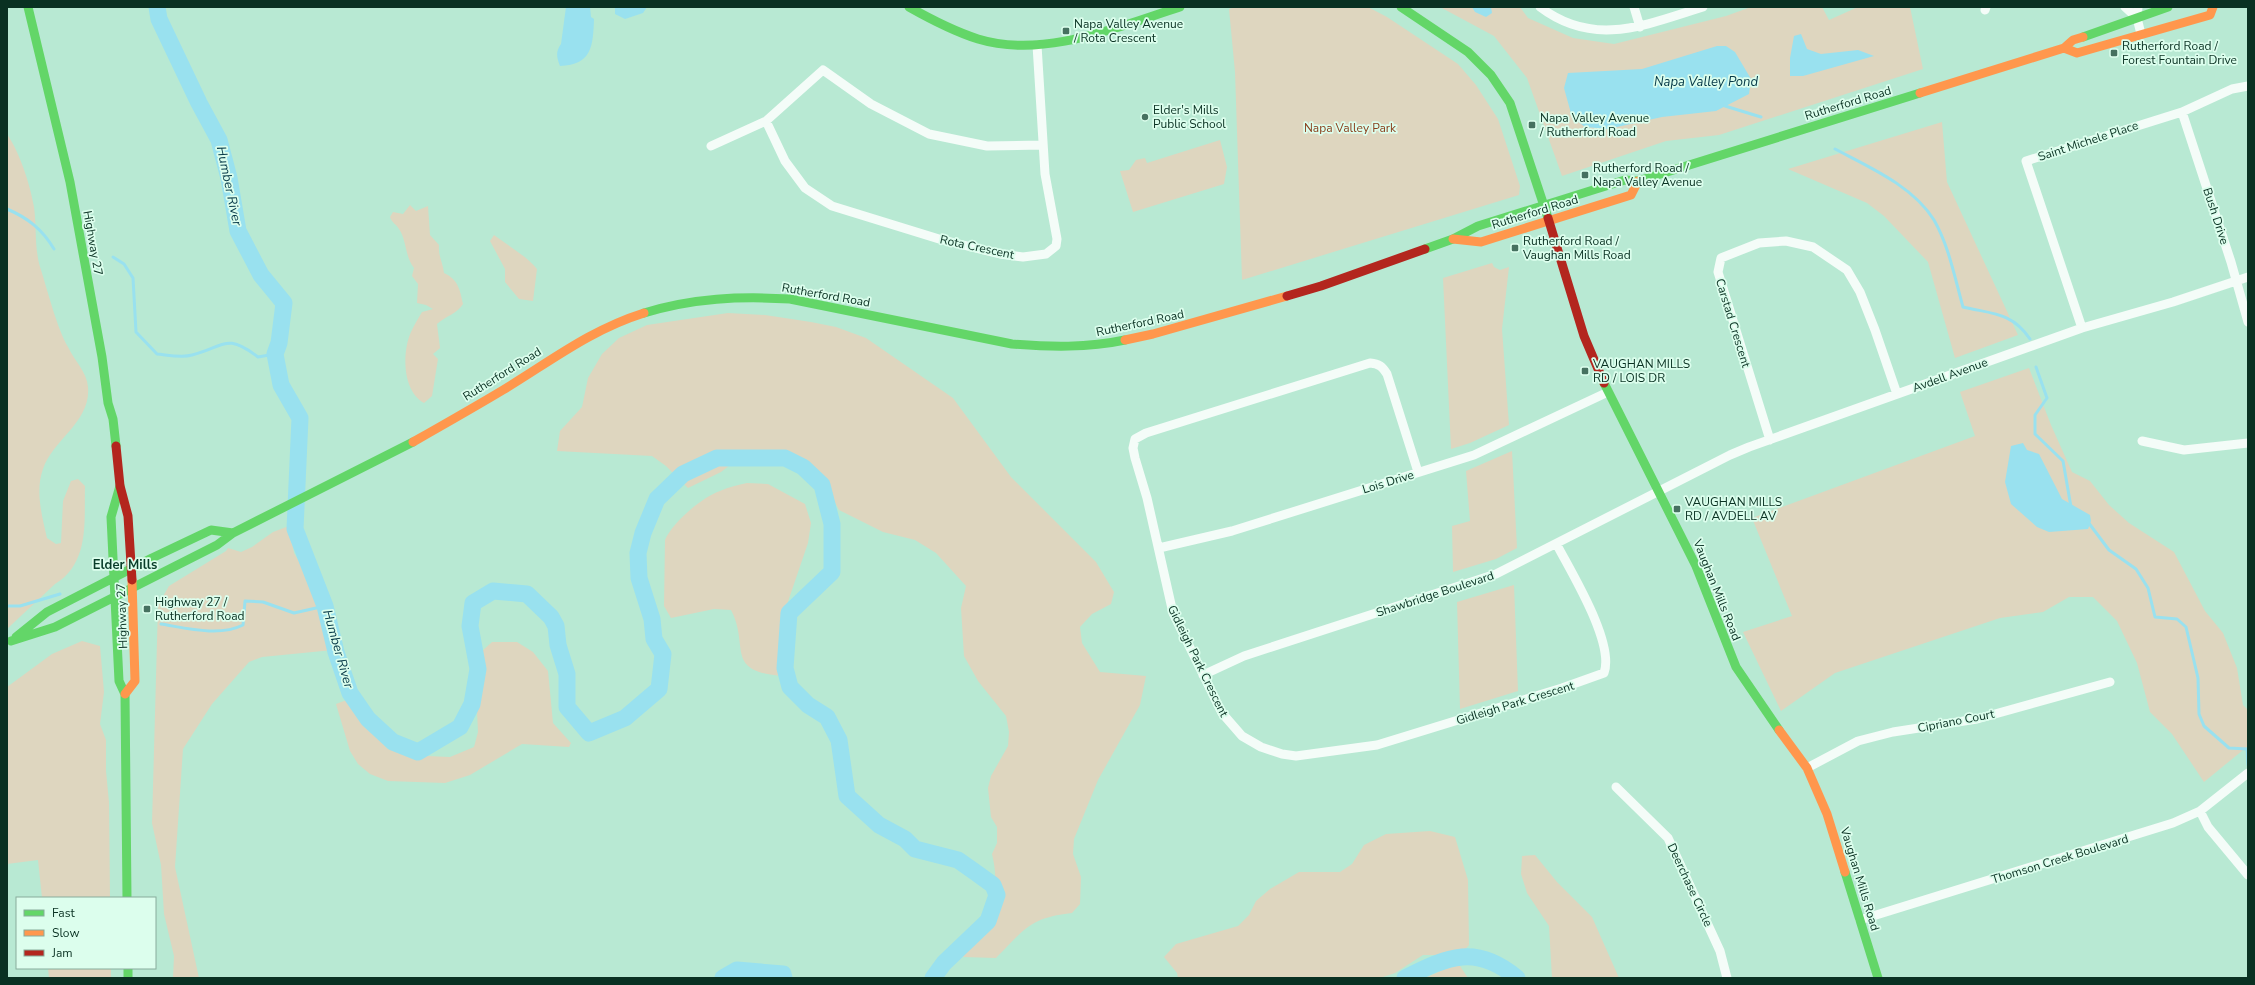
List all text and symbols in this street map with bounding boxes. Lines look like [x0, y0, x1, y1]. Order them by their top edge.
place label: Napa Valley Avenue / Rota Crescent [1073, 16, 1183, 46]
marker: Napa Valley Avenue / Rota Crescent [1061, 26, 1071, 36]
place label: Rutherford Road / Forest Fountain Drive [2122, 38, 2237, 68]
marker: Rutherford Road / Forest Fountain Drive [2109, 48, 2119, 58]
water label: Napa Valley Pond [1654, 73, 1758, 91]
street label: Rutherford Road [1803, 82, 1893, 124]
place label: Elder's Mills Public School [1153, 102, 1226, 132]
place label: Napa Valley Avenue / Rutherford Road [1539, 110, 1649, 140]
marker: Elder's Mills Public School [1140, 112, 1150, 122]
street label: Saint Michele Place [2036, 117, 2140, 165]
park label: Napa Valley Park [1304, 120, 1397, 136]
marker: Napa Valley Avenue / Rutherford Road [1527, 120, 1537, 130]
water label: Humber River [212, 145, 246, 228]
place label: Rutherford Road / Napa Valley Avenue [1593, 160, 1702, 190]
marker: Rutherford Road / Napa Valley Avenue [1580, 170, 1590, 180]
street label: Bush Drive [2199, 185, 2233, 247]
street label: Rutherford Road [1490, 191, 1580, 233]
street label: Highway 27 [79, 209, 107, 277]
street label: Rota Crescent [938, 231, 1016, 263]
place label: Rutherford Road / Vaughan Mills Road [1522, 233, 1631, 263]
marker: Rutherford Road / Vaughan Mills Road [1510, 243, 1520, 253]
street label: Carstad Crescent [1712, 277, 1754, 370]
street label: Rutherford Road [781, 279, 871, 311]
street label: Rutherford Road [1095, 306, 1185, 340]
street label: Rutherford Road [460, 344, 544, 404]
street label: Avdell Avenue [1910, 354, 1990, 396]
place label: VAUGHAN MILLS RD / LOIS DR [1592, 356, 1690, 386]
marker: VAUGHAN MILLS RD / LOIS DR [1580, 366, 1590, 376]
street label: Lois Drive [1360, 467, 1416, 497]
place label: VAUGHAN MILLS RD / AVDELL AV [1684, 494, 1782, 524]
marker: VAUGHAN MILLS RD / AVDELL AV [1672, 504, 1682, 514]
street label: Vaughan Mills Road [1689, 536, 1745, 643]
district label: Elder Mills [93, 556, 157, 574]
street label: Shawbridge Boulevard [1374, 567, 1496, 621]
street label: Highway 27 [113, 583, 131, 649]
place label: Highway 27 / Rutherford Road [155, 594, 245, 624]
street label: Gidleigh Park Crescent [1164, 602, 1232, 720]
marker: Highway 27 / Rutherford Road [142, 604, 152, 614]
water label: Humber River [318, 608, 358, 691]
street label: Gidleigh Park Crescent [1454, 677, 1577, 729]
street label: Cipriano Court [1916, 706, 1996, 736]
street label: Vaughan Mills Road [1836, 824, 1883, 933]
street label: Thomson Creek Boulevard [1990, 831, 2130, 887]
street label: Deerchase Circle [1664, 841, 1716, 929]
legend [16, 897, 156, 969]
text: Fast [52, 905, 75, 921]
text: Slow [52, 925, 80, 941]
text: Jam [51, 945, 73, 961]

